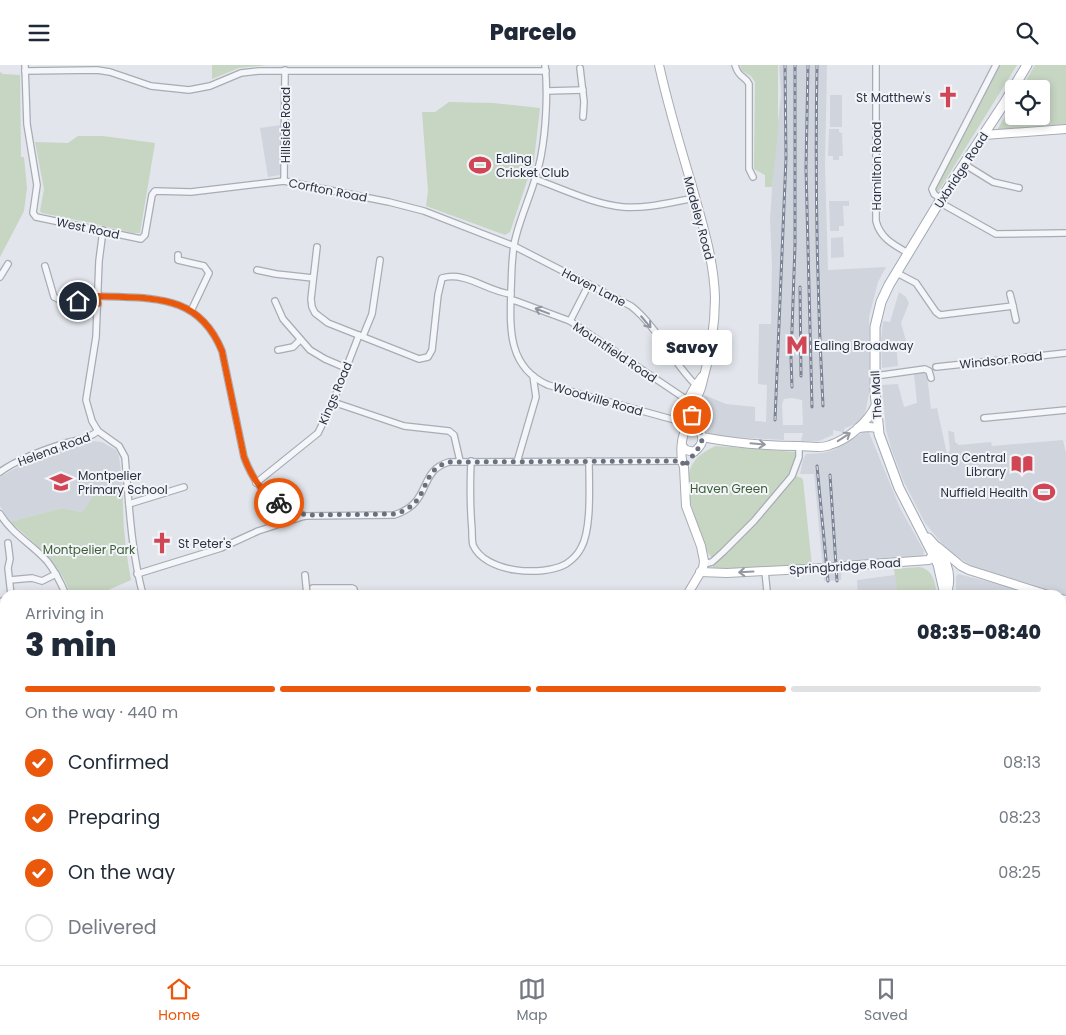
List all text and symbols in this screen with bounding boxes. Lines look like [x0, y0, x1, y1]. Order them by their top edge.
text: Parcelo [490, 17, 576, 48]
icon: menu [25, 19, 53, 47]
icon: search [1013, 19, 1041, 47]
map controls [1005, 80, 1050, 125]
button: locate [1005, 80, 1050, 125]
church icon: St Matthew's [935, 84, 961, 110]
street label: Hillside Road [277, 87, 294, 163]
place label: St Matthew's [856, 89, 931, 106]
street label: Hamilton Road [868, 122, 885, 210]
street label: Uxbridge Road [930, 129, 992, 211]
place label: Ealing Cricket Club [496, 150, 569, 181]
sports icon: Ealing Cricket Club [467, 152, 493, 178]
street label: Corfton Road [287, 174, 369, 206]
street label: Madeley Road [680, 174, 718, 262]
street label: West Road [55, 213, 121, 243]
street label: Haven Lane [559, 264, 629, 310]
pin [57, 280, 99, 322]
icon: home [64, 287, 92, 315]
one-way arrow [534, 305, 549, 314]
one-way arrow [640, 315, 652, 328]
street label: Mountfield Road [570, 318, 660, 386]
callout: Savoy [652, 330, 732, 365]
metro station icon: Ealing Broadway [784, 332, 810, 358]
text: Savoy [666, 336, 718, 359]
place label: Ealing Broadway [814, 337, 914, 354]
street label: Windsor Road [959, 347, 1043, 373]
street label: Kings Road [314, 359, 356, 427]
street label: The Mall [866, 370, 886, 420]
street label: Woodville Road [551, 378, 645, 420]
pin [671, 394, 713, 436]
icon: bag [678, 401, 706, 429]
street label: Helena Road [15, 428, 93, 470]
one-way arrow [837, 432, 851, 442]
one-way arrow [749, 439, 765, 449]
place label: Ealing Central Library [923, 449, 1006, 480]
library icon: Ealing Central Library [1009, 451, 1035, 477]
place label: Montpelier Primary School [78, 467, 168, 498]
school or university icon: Montpelier Primary School [48, 469, 74, 495]
courier [254, 478, 304, 528]
sports icon: Nuffield Health [1031, 479, 1057, 505]
park label: Haven Green [690, 480, 768, 497]
place label: Nuffield Health [940, 484, 1028, 501]
icon: bike [265, 489, 293, 517]
church icon: St Peter's [149, 530, 175, 556]
place label: St Peter's [178, 535, 231, 552]
park label: Montpelier Park [43, 541, 136, 558]
street label: Springbridge Road [789, 554, 901, 578]
one-way arrow [738, 568, 754, 577]
text: Arriving in [25, 602, 104, 625]
text: 08:35–08:40 [917, 619, 1041, 646]
text: 3 min [25, 622, 117, 667]
text: On the way · 440 m [25, 701, 178, 724]
icon: check [25, 749, 53, 777]
text: Confirmed [68, 749, 169, 776]
text: 08:13 [1003, 751, 1041, 774]
icon: check [25, 804, 53, 832]
text: Preparing [68, 804, 160, 831]
text: 08:23 [999, 806, 1041, 829]
icon: check [25, 859, 53, 887]
text: On the way [68, 859, 175, 886]
text: 08:25 [998, 861, 1041, 884]
text: Delivered [68, 914, 157, 941]
tab: Home [158, 975, 200, 1026]
tab: Map [517, 975, 548, 1026]
tab: Saved [864, 975, 908, 1026]

